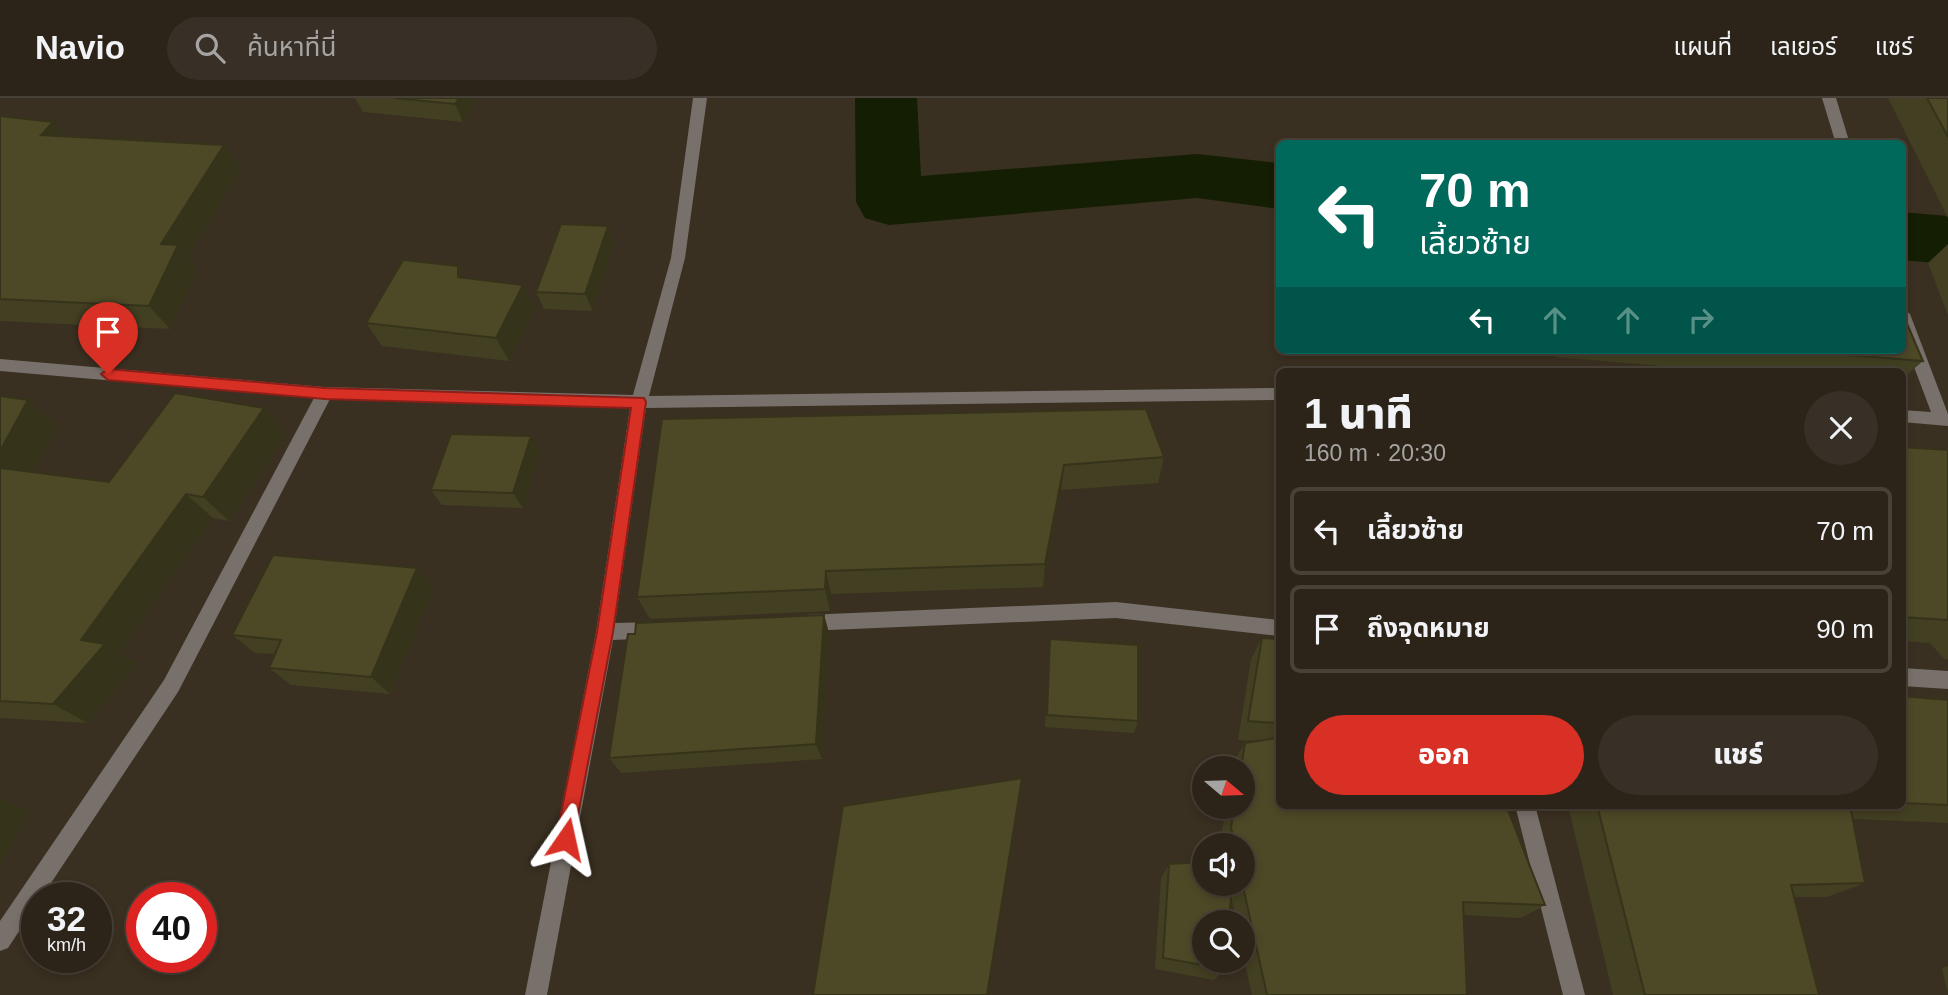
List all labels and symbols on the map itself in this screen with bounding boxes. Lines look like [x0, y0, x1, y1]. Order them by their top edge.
pin [78, 302, 138, 374]
north arrow [1192, 756, 1255, 819]
position arrow [529, 802, 603, 876]
speed limit sign: 40 [126, 882, 217, 973]

